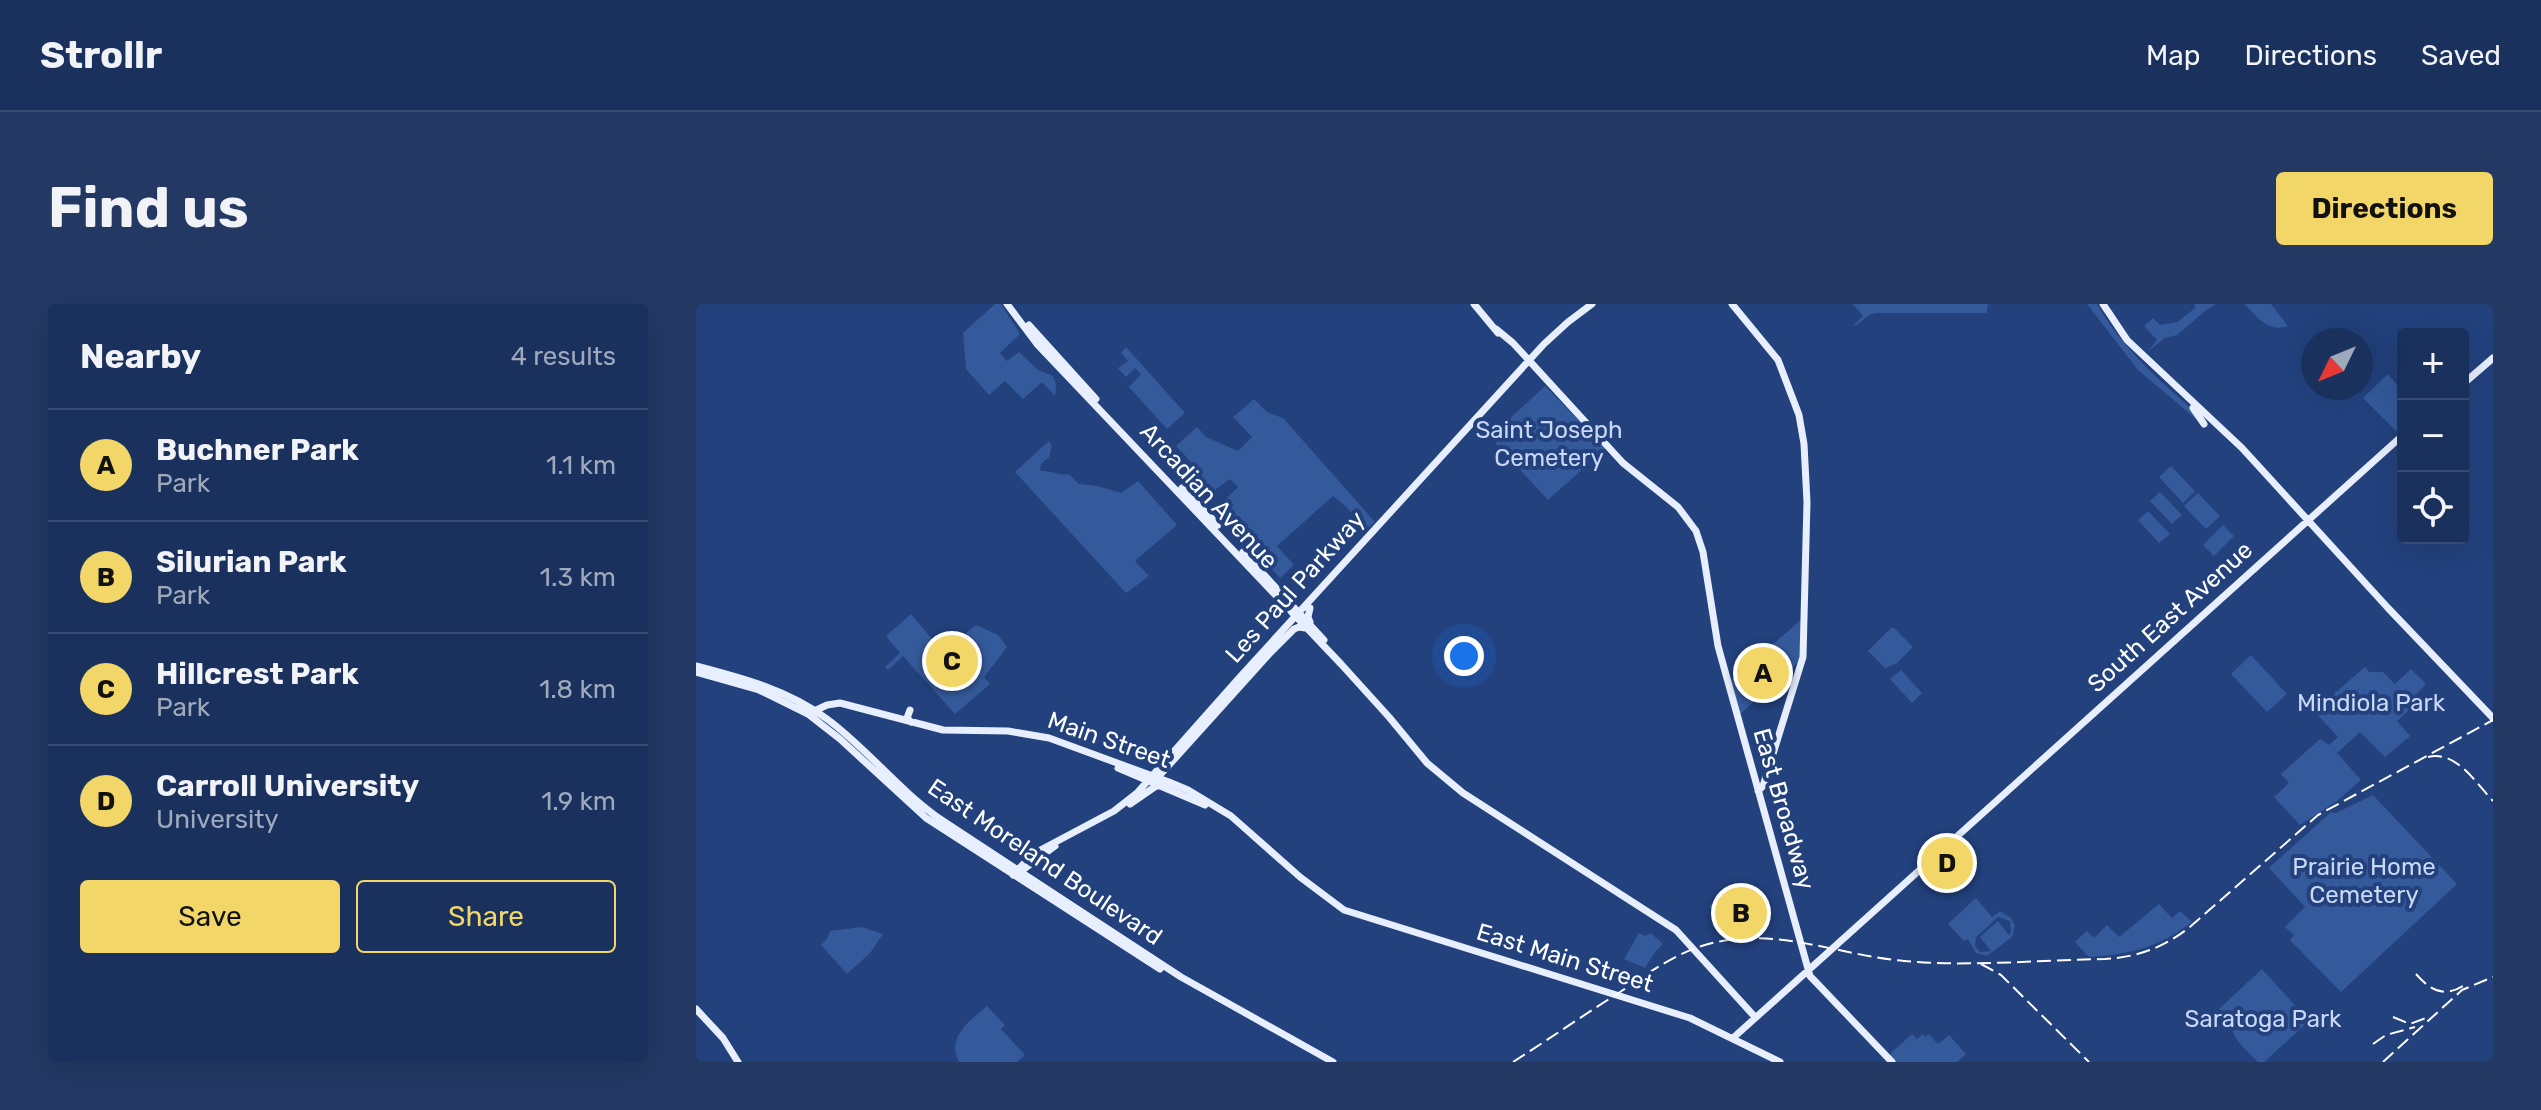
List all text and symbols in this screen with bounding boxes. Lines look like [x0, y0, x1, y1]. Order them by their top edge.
text: Strollr [40, 32, 162, 78]
text: Map [2146, 39, 2200, 72]
text: Directions [2244, 39, 2377, 72]
text: Saved [2421, 39, 2501, 72]
button: Directions [2276, 172, 2493, 245]
text: Find us [48, 175, 249, 241]
north arrow [2301, 328, 2373, 400]
map controls [2397, 328, 2469, 544]
button: + [2397, 328, 2469, 400]
text: Nearby [80, 336, 201, 377]
text: 4 results [511, 341, 616, 372]
button: − [2397, 400, 2469, 472]
park label: Saint Joseph Cemetery [1475, 416, 1623, 472]
street label: Arcadian Avenue [1134, 417, 1284, 575]
text: Buchner Park [156, 432, 359, 468]
text: A [97, 450, 115, 481]
text: 1.1 km [546, 450, 616, 481]
text: Park [156, 468, 210, 499]
button: locate [2397, 472, 2469, 544]
street label: Les Paul Parkway [1220, 505, 1370, 669]
street label: South East Avenue [2082, 536, 2258, 698]
text: Silurian Park [156, 544, 347, 580]
text: B [97, 562, 115, 593]
text: 1.3 km [540, 562, 616, 593]
text: Park [156, 580, 210, 611]
pin: C [926, 631, 978, 691]
your location [1444, 636, 1484, 676]
pin: A [1737, 643, 1789, 703]
text: Hillcrest Park [156, 656, 359, 692]
text: C [97, 674, 115, 705]
text: 1.8 km [539, 674, 616, 705]
park label: Mindiola Park [2297, 689, 2446, 717]
text: Park [156, 692, 210, 723]
street label: Main Street [1044, 706, 1174, 774]
street label: East Broadway [1748, 725, 1820, 893]
text: Carroll University [156, 768, 419, 804]
street label: East Moreland Boulevard [923, 773, 1167, 951]
text: D [97, 786, 115, 817]
text: 1.9 km [541, 786, 616, 817]
text: University [156, 804, 279, 835]
pin: D [1921, 833, 1973, 893]
park label: Prairie Home Cemetery [2292, 853, 2436, 909]
button: Save [80, 880, 340, 953]
button: Share [356, 880, 616, 953]
pin: B [1715, 883, 1767, 943]
street label: East Main Street [1473, 918, 1657, 998]
park label: Saratoga Park [2185, 1005, 2342, 1033]

